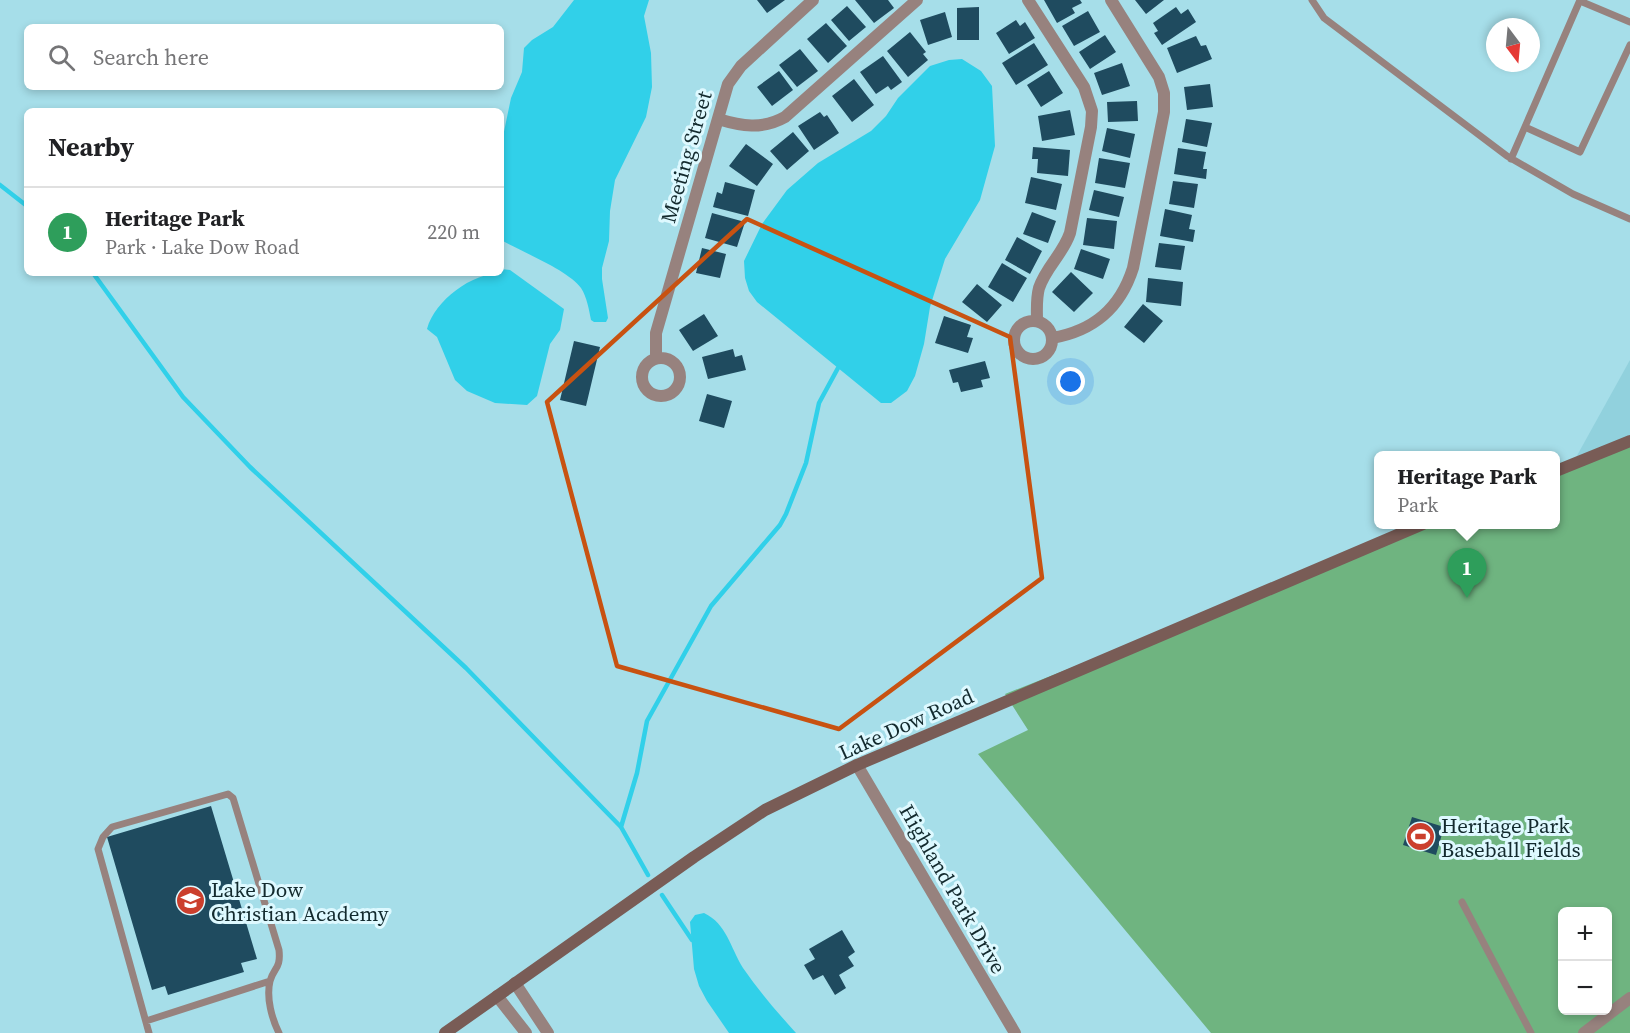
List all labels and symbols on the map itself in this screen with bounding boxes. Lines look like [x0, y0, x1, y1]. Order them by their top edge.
north arrow [1486, 18, 1540, 72]
street label: Meeting Street [653, 88, 719, 226]
your location [1056, 367, 1085, 396]
pin: 1 [1448, 548, 1486, 598]
street label: Lake Dow Road [834, 681, 978, 767]
street label: Highland Park Drive [893, 799, 1013, 979]
place label: Heritage Park Baseball Fields [1441, 811, 1581, 864]
sports icon: Heritage Park Baseball Fields [1404, 821, 1436, 853]
place label: Lake Dow Christian Academy [211, 875, 389, 928]
school or university icon: Lake Dow Christian Academy [174, 885, 206, 917]

